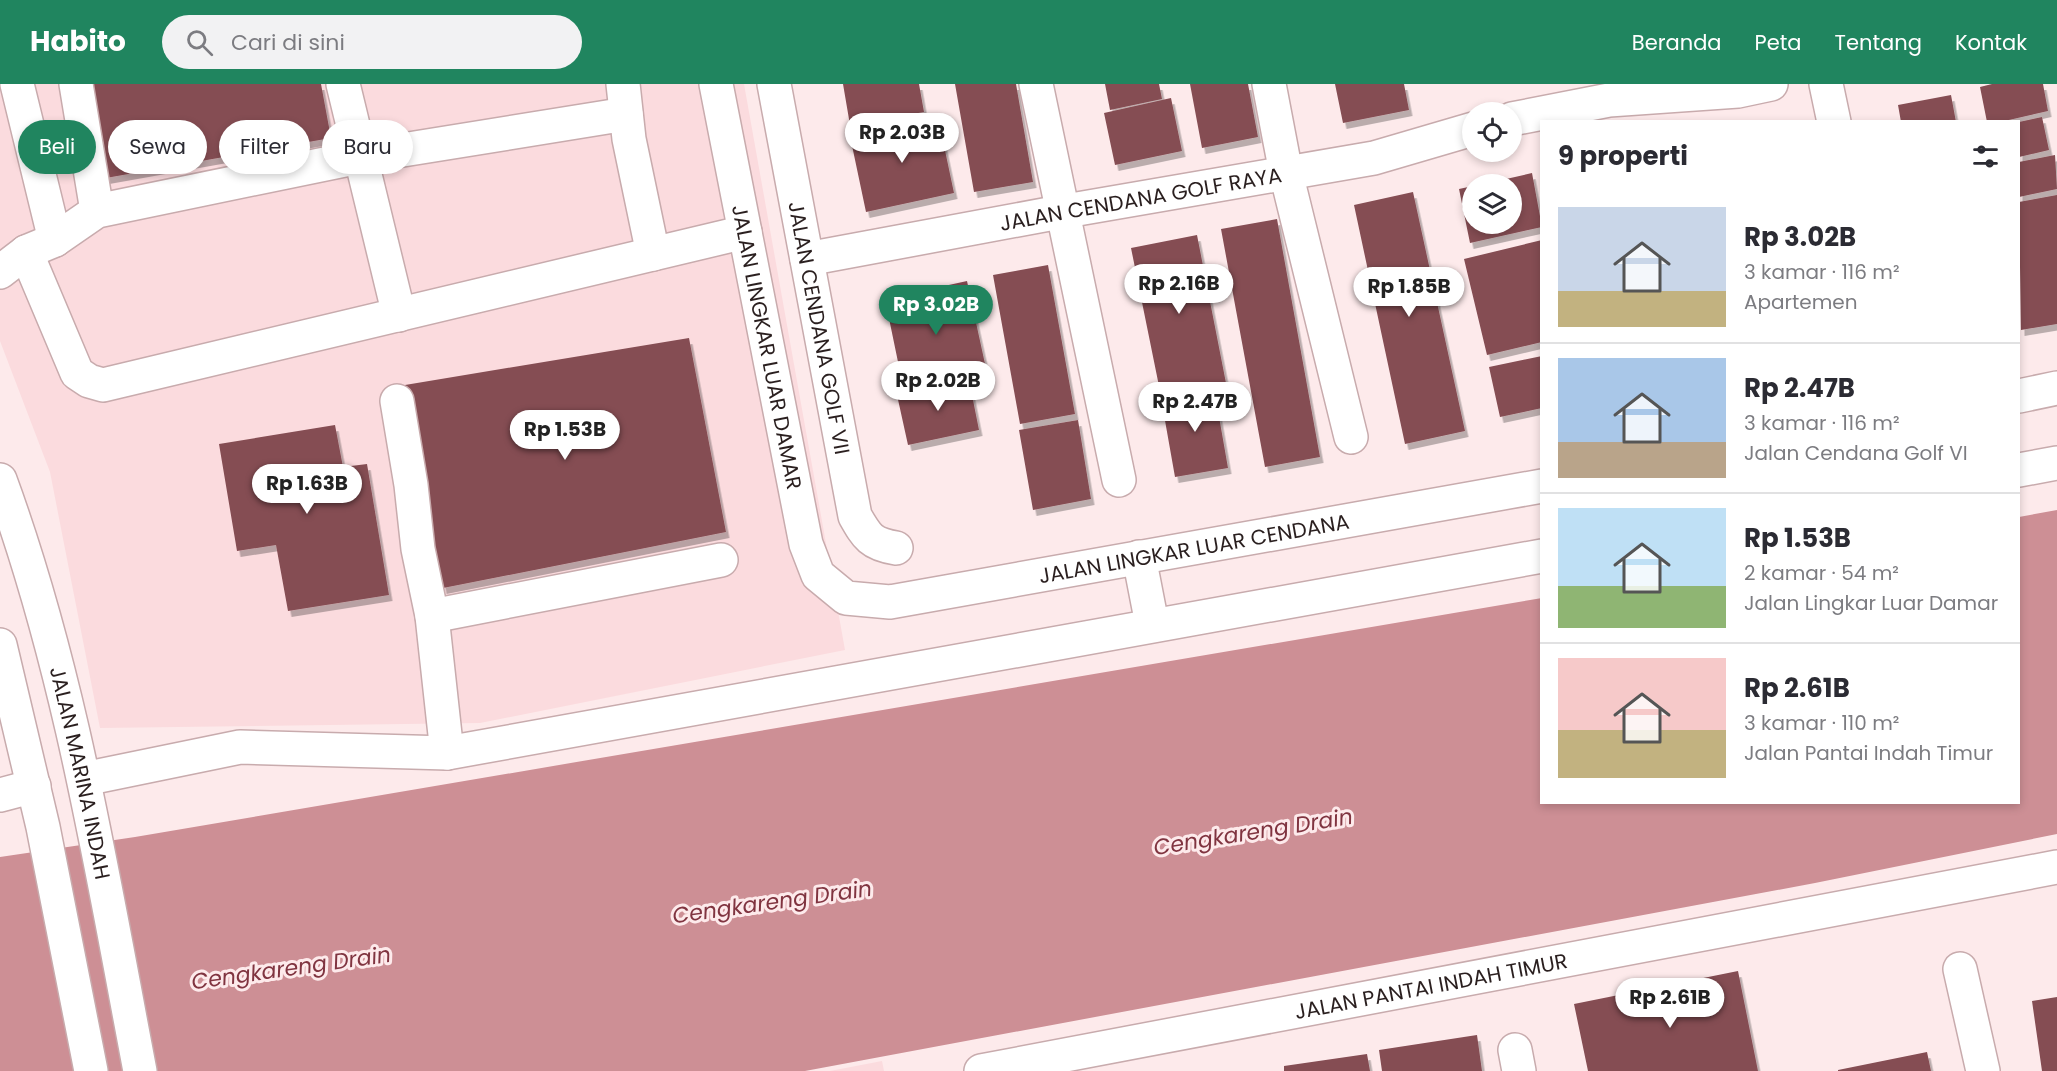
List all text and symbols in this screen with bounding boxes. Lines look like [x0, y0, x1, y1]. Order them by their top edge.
search box [162, 15, 582, 69]
text: Habito [30, 22, 126, 61]
icon: search [183, 26, 216, 59]
text: Cari di sini [231, 27, 345, 58]
text: Beranda [1632, 28, 1722, 57]
text: Peta [1755, 28, 1802, 57]
text: Tentang [1835, 28, 1922, 57]
text: Kontak [1955, 28, 2027, 57]
map controls [1462, 102, 1522, 234]
button: locate [1462, 102, 1522, 162]
pin: Rp 2.03B [840, 113, 964, 164]
text: Rp 2.03B [859, 118, 945, 146]
chip: Beli [18, 120, 96, 174]
chip: Sewa [108, 120, 207, 174]
chip: Filter [219, 120, 310, 174]
chip: Baru [322, 120, 413, 174]
text: 9 properti [1558, 138, 1688, 174]
icon: filters [1969, 140, 2002, 173]
street label: JALAN CENDANA GOLF RAYA [997, 160, 1284, 237]
button: layers [1462, 174, 1522, 234]
street label: JALAN CENDANA GOLF VII [782, 199, 858, 457]
street label: JALAN LINGKAR LUAR DAMAR [725, 202, 809, 492]
text: Rp 3.02B [1744, 219, 1856, 255]
icon: home [1606, 231, 1678, 303]
text: 3 kamar · 116 m² [1744, 258, 1899, 286]
pin: Rp 2.16B [1117, 264, 1241, 315]
pin: Rp 1.85B [1347, 267, 1471, 318]
text: Rp 2.16B [1138, 269, 1220, 297]
text: Rp 1.85B [1367, 272, 1451, 300]
pin: Rp 3.02B [874, 285, 998, 336]
text: Apartemen [1744, 288, 1857, 316]
text: Rp 3.02B [893, 290, 979, 318]
pin: Rp 2.02B [876, 361, 1000, 412]
text: Rp 2.02B [895, 366, 981, 394]
text: Rp 2.47B [1744, 370, 1855, 406]
pin: Rp 2.47B [1133, 382, 1257, 433]
icon: home [1606, 382, 1678, 454]
text: Rp 2.47B [1152, 387, 1238, 415]
text: 3 kamar · 116 m² [1744, 409, 1899, 437]
pin: Rp 1.53B [503, 410, 627, 461]
text: Rp 1.53B [524, 415, 606, 443]
text: Jalan Cendana Golf VI [1744, 439, 1968, 467]
pin: Rp 1.63B [245, 464, 369, 515]
text: Rp 1.63B [266, 469, 348, 497]
street label: JALAN LINGKAR LUAR CENDANA [1036, 506, 1351, 590]
text: Rp 1.53B [1744, 520, 1851, 556]
icon: home [1606, 532, 1678, 604]
text: 2 kamar · 54 m² [1744, 559, 1899, 587]
text: Jalan Lingkar Luar Damar [1744, 589, 1998, 617]
street label: JALAN MARINA INDAH [43, 663, 118, 882]
text: Rp 2.61B [1744, 670, 1850, 706]
icon: home [1606, 682, 1678, 754]
text: 3 kamar · 110 m² [1744, 709, 1899, 737]
text: Jalan Pantai Indah Timur [1744, 739, 1993, 767]
water label: Cengkareng Drain [1151, 801, 1355, 863]
water label: Cengkareng Drain [670, 873, 874, 931]
water label: Cengkareng Drain [189, 939, 393, 997]
street label: JALAN PANTAI INDAH TIMUR [1292, 946, 1570, 1026]
pin: Rp 2.61B [1608, 978, 1732, 1029]
text: Rp 2.61B [1629, 983, 1711, 1011]

